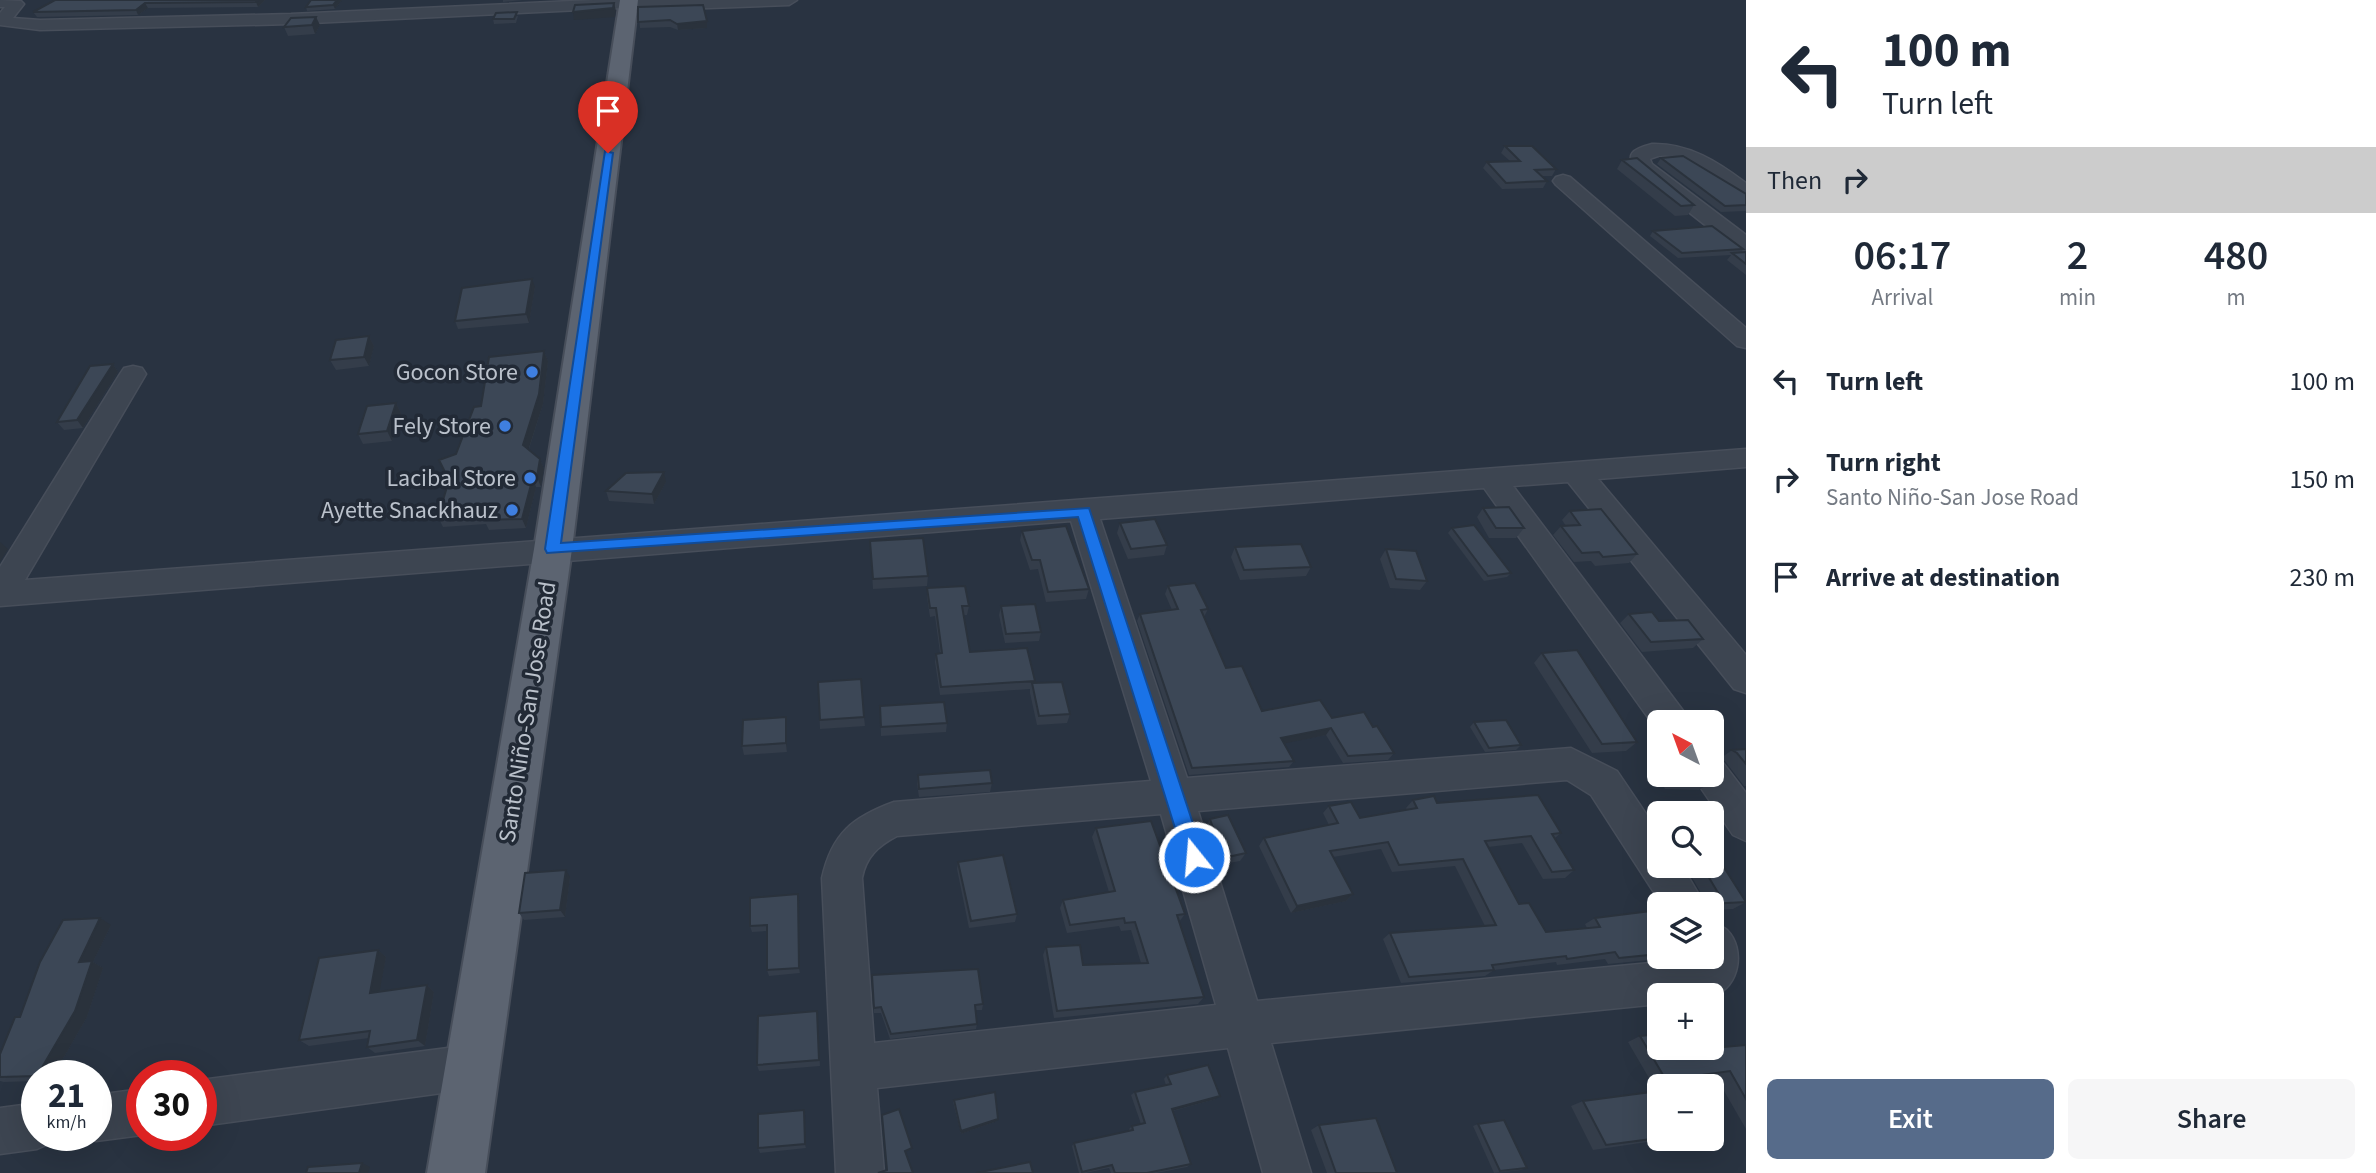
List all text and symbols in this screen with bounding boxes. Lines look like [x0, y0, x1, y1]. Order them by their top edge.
text: 100 m [1882, 16, 2011, 86]
icon: left [1767, 28, 1858, 119]
pin [578, 81, 638, 153]
text: Turn left [1882, 81, 1993, 127]
icon: arrive [589, 92, 627, 130]
icon: right [1836, 161, 1874, 199]
text: Then [1767, 162, 1822, 199]
text: 06:17 [1854, 226, 1951, 286]
text: 2 [2067, 226, 2088, 286]
text: 480 [2204, 226, 2268, 286]
text: Arrival [1872, 281, 1933, 314]
text: min [2059, 281, 2096, 314]
text: m [2227, 281, 2246, 314]
place label: Gocon Store [396, 355, 518, 390]
icon: left [1767, 362, 1805, 400]
text: Turn left [1826, 363, 1923, 400]
text: 100 m [2289, 363, 2355, 400]
marker: Gocon Store [524, 364, 540, 380]
place label: Fely Store [392, 409, 491, 444]
marker: Fely Store [497, 418, 513, 434]
text: Turn right [1826, 444, 1941, 481]
icon: right [1767, 460, 1805, 498]
place label: Lacibal Store [386, 461, 516, 496]
text: 150 m [2289, 461, 2355, 498]
marker: Lacibal Store [522, 470, 538, 486]
text: Santo Niño-San Jose Road [1826, 481, 2079, 514]
place label: Ayette Snackhauz [321, 493, 498, 528]
marker: Ayette Snackhauz [504, 502, 520, 518]
icon: arrive [1767, 558, 1805, 596]
text: Arrive at destination [1826, 559, 2060, 596]
text: 230 m [2289, 559, 2355, 596]
street label: Santo Niño-San Jose Road [490, 579, 565, 845]
north arrow [1647, 710, 1724, 788]
map controls [1647, 710, 1724, 1151]
button: search [1647, 801, 1724, 878]
position arrow [1157, 820, 1231, 894]
button: layers [1647, 892, 1724, 969]
button: + [1647, 983, 1724, 1060]
speed limit sign: 30 [126, 1060, 217, 1151]
text: 21 [48, 1071, 85, 1121]
button: − [1647, 1074, 1724, 1151]
button: Exit [1767, 1079, 2054, 1159]
button: Share [2068, 1079, 2355, 1159]
text: km/h [47, 1110, 86, 1135]

